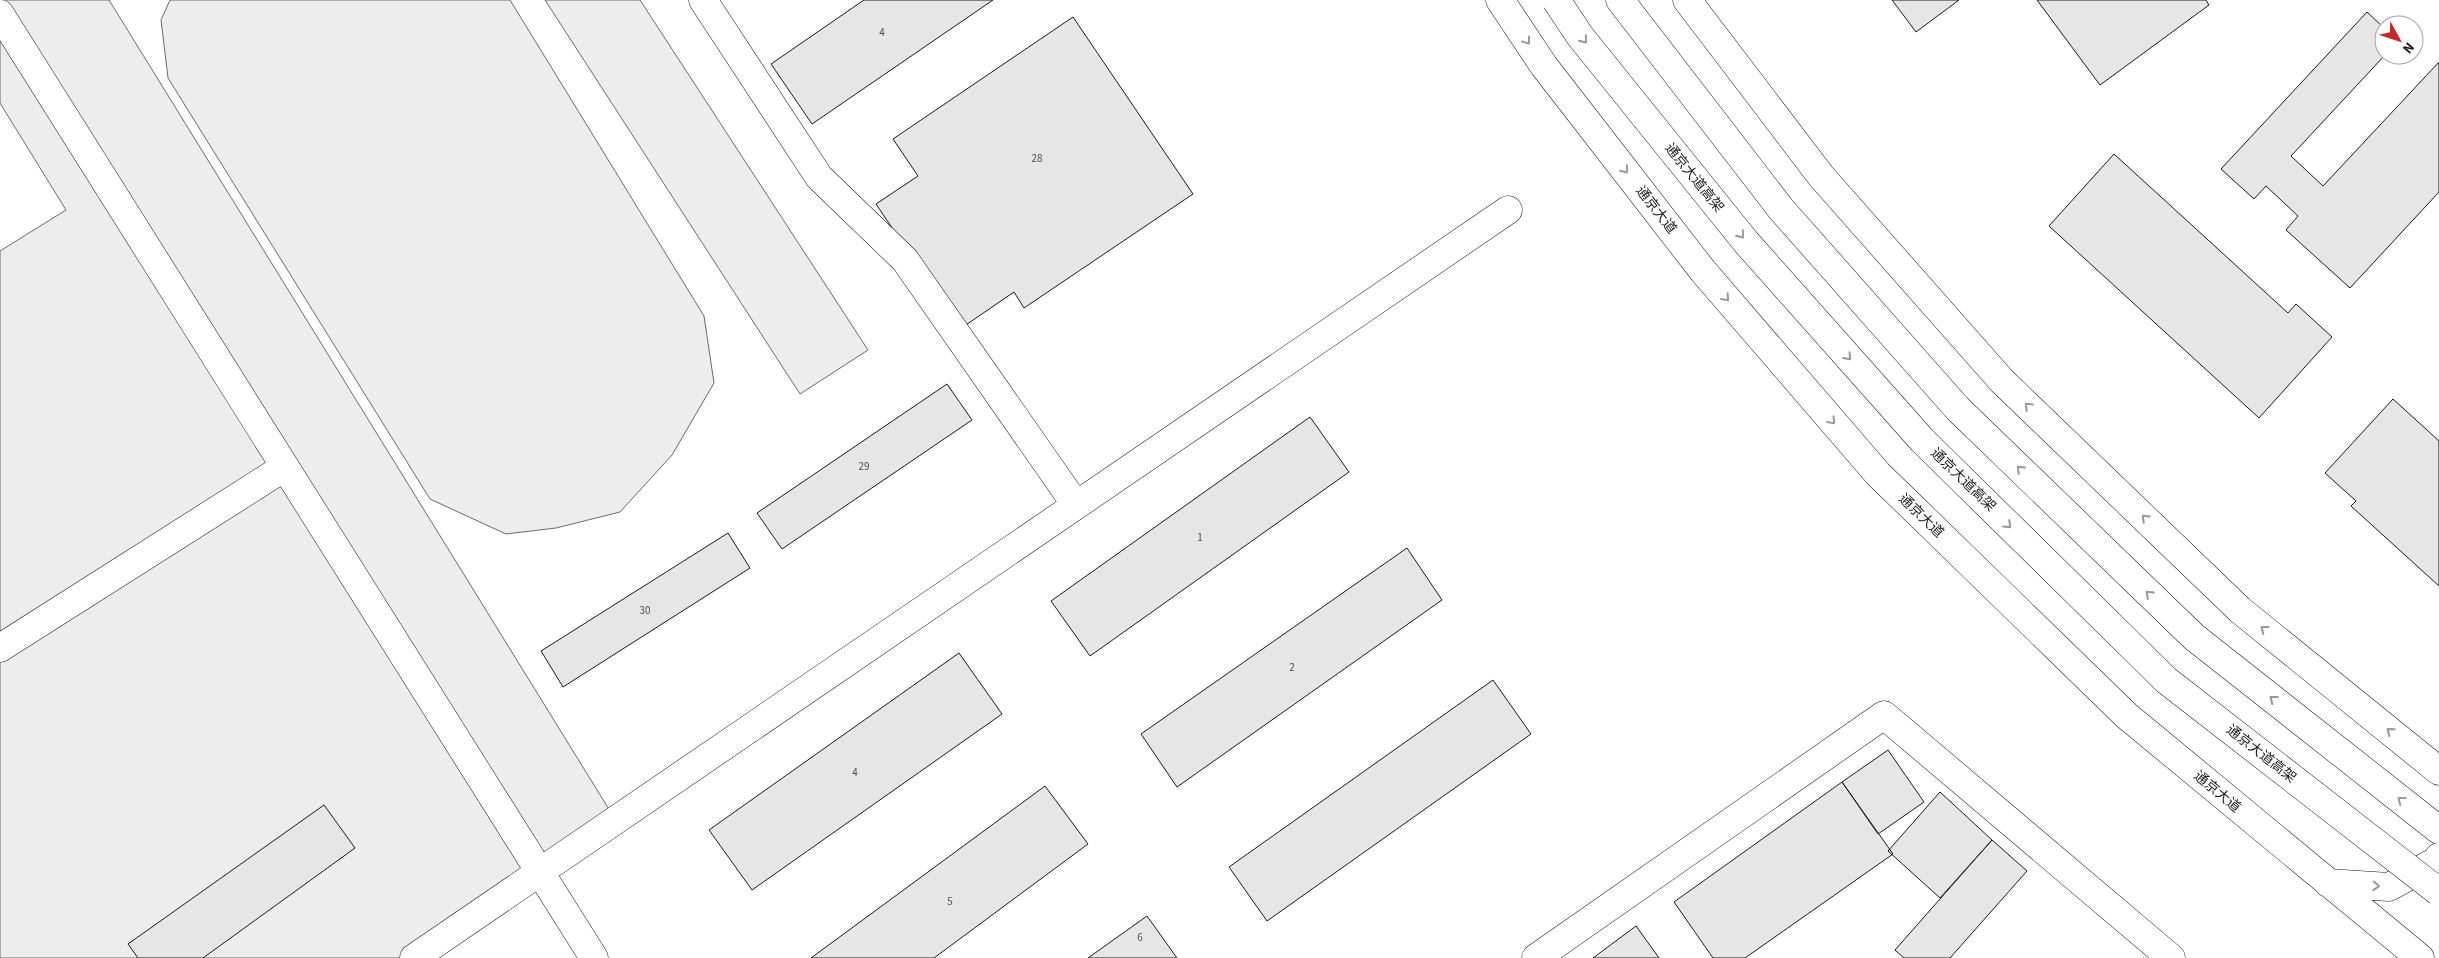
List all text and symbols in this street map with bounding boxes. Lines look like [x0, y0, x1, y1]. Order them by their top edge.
north arrow [2374, 15, 2424, 65]
house number: 4 [879, 25, 885, 40]
one-way arrow [1578, 34, 1586, 43]
one-way arrow [1521, 35, 1530, 44]
text: N [2398, 38, 2419, 58]
street label: 通京大道高架 [1660, 139, 1728, 217]
house number: 28 [1032, 151, 1043, 166]
one-way arrow [1619, 164, 1628, 174]
street label: 通京大道 [1631, 182, 1681, 238]
one-way arrow [1735, 229, 1743, 238]
one-way arrow [1720, 292, 1729, 301]
one-way arrow [1842, 351, 1851, 360]
one-way arrow [2025, 403, 2034, 412]
one-way arrow [1826, 415, 1835, 424]
street label: 通京大道高架 [1926, 444, 2000, 516]
house number: 29 [859, 459, 869, 474]
one-way arrow [2017, 466, 2026, 475]
street label: 通京大道 [1894, 489, 1948, 543]
one-way arrow [2142, 515, 2151, 524]
one-way arrow [2002, 519, 2011, 528]
house number: 1 [1197, 530, 1203, 545]
one-way arrow [2146, 591, 2155, 600]
house number: 30 [640, 603, 650, 618]
one-way arrow [2260, 626, 2270, 635]
house number: 2 [1289, 660, 1295, 675]
one-way arrow [2270, 697, 2279, 705]
street label: 通京大道高架 [2222, 720, 2300, 788]
one-way arrow [2387, 728, 2396, 737]
house number: 4 [852, 765, 858, 780]
street label: 通京大道 [2189, 766, 2245, 818]
one-way arrow [2398, 797, 2407, 805]
one-way arrow [2373, 881, 2381, 892]
house number: 5 [947, 894, 953, 909]
house number: 6 [1137, 930, 1143, 945]

